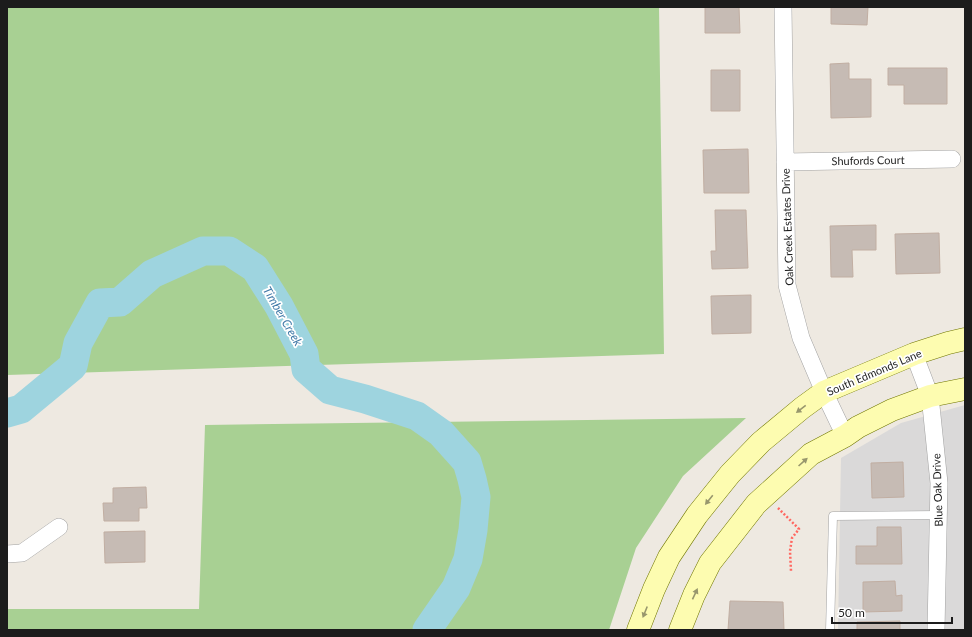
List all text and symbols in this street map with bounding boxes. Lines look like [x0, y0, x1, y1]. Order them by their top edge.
street label: Shufords Court [831, 153, 905, 167]
street label: Oak Creek Estates Drive [778, 168, 796, 286]
water label: Timber Creek [260, 284, 306, 349]
street label: South Edmonds Lane [825, 346, 924, 398]
one-way arrow [796, 404, 807, 413]
street label: Blue Oak Drive [929, 453, 945, 527]
one-way arrow [798, 458, 807, 467]
one-way arrow [705, 494, 714, 505]
one-way arrow [692, 588, 698, 600]
scale bar [832, 599, 952, 625]
text: 50 m [838, 605, 865, 620]
one-way arrow [642, 607, 648, 619]

